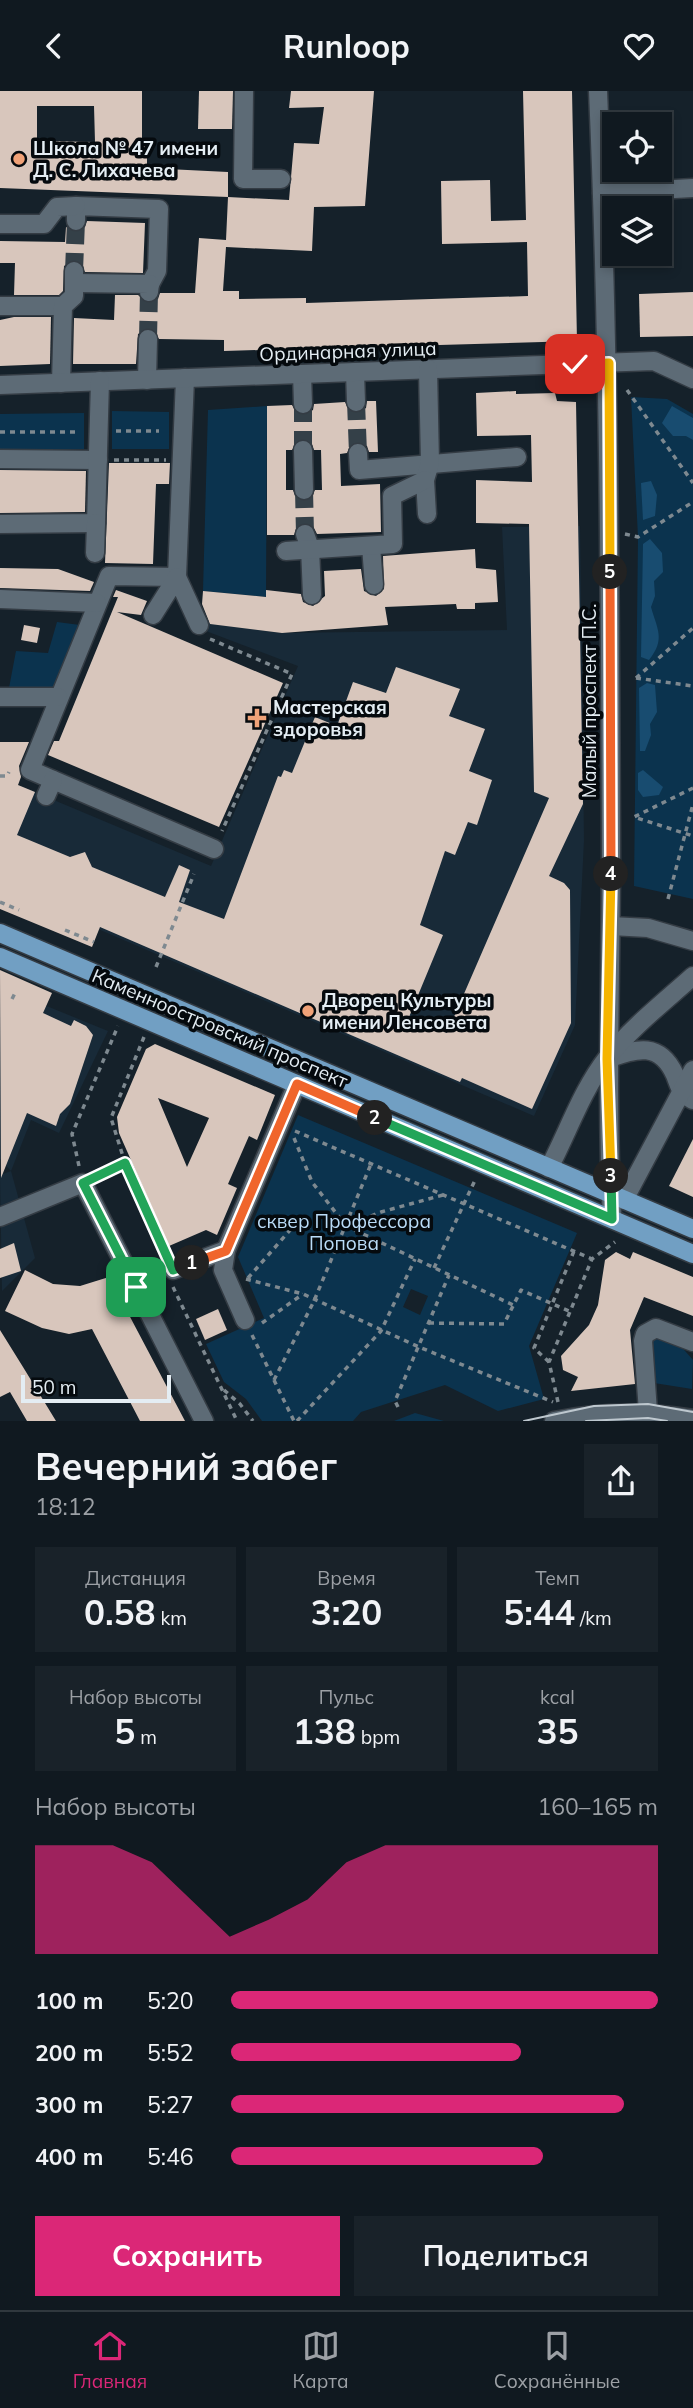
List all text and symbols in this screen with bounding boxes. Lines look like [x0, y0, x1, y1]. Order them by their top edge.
text: Runloop [283, 26, 410, 66]
icon: back [35, 27, 73, 65]
icon: heart [620, 27, 658, 65]
map controls [602, 112, 672, 266]
button: locate [602, 112, 672, 182]
place label: Школа № 47 имени Д. С. Лихачева [33, 136, 218, 182]
marker: Школа № 47 имени Д. С. Лихачева [11, 151, 27, 167]
button: layers [602, 196, 672, 266]
pin [545, 334, 605, 394]
street label: Ординарная улица [259, 336, 437, 366]
icon: check [556, 345, 594, 383]
pin: 5 [592, 554, 628, 589]
text: 5 [604, 559, 615, 583]
street label: Малый проспект П.С. [577, 604, 601, 798]
place label: Мастерская здоровья [273, 695, 387, 741]
marker: Мастерская здоровья [247, 708, 267, 728]
pin: 4 [594, 857, 628, 891]
text: 4 [605, 861, 616, 885]
street label: Каменноостровский проспект [89, 963, 352, 1093]
place label: Дворец Культуры имени Ленсовета [322, 988, 491, 1034]
marker: Дворец Культуры имени Ленсовета [300, 1003, 316, 1019]
pin: 2 [358, 1101, 392, 1135]
text: 2 [369, 1105, 380, 1129]
pin: 3 [594, 1159, 628, 1193]
text: 3 [605, 1163, 616, 1187]
park label: сквер Профессора Попова [257, 1209, 431, 1255]
pin: 1 [174, 1245, 210, 1281]
text: 1 [186, 1250, 197, 1274]
pin [106, 1257, 166, 1317]
icon: arrive [117, 1268, 155, 1306]
scale bar [21, 1372, 172, 1404]
text: 50 m [32, 1375, 76, 1399]
text: Вечерний забег [35, 1442, 337, 1490]
button: share [584, 1444, 658, 1518]
text: 18:12 [35, 1492, 95, 1521]
text: Дистанция [85, 1566, 186, 1590]
text: Время [317, 1566, 376, 1590]
text: Темп [535, 1566, 580, 1590]
text: 0.58 [84, 1590, 156, 1634]
text: 3:20 [311, 1590, 382, 1634]
text: 5:44 [503, 1590, 575, 1634]
text: km [156, 1606, 187, 1630]
text: /km [575, 1606, 612, 1630]
text: Набор высоты [69, 1685, 202, 1709]
text: Пульс [319, 1685, 374, 1709]
text: kcal [540, 1685, 575, 1709]
text: 5 [114, 1709, 135, 1753]
text: 138 [293, 1709, 356, 1753]
text: 35 [536, 1709, 579, 1753]
text: m [135, 1725, 157, 1749]
text: bpm [356, 1725, 400, 1749]
text: Набор высоты [35, 1792, 196, 1821]
text: 160–165 m [537, 1792, 658, 1821]
text: 100 m [35, 1986, 103, 2015]
text: 5:20 [147, 1986, 194, 2015]
text: 200 m [35, 2038, 103, 2067]
text: 5:52 [147, 2038, 194, 2067]
text: 300 m [35, 2090, 103, 2119]
text: 5:27 [147, 2090, 194, 2119]
text: 400 m [35, 2142, 103, 2171]
text: 5:46 [147, 2142, 194, 2171]
button: Сохранить [35, 2216, 340, 2296]
button: Поделиться [354, 2216, 658, 2296]
tab: Главная [73, 2327, 147, 2393]
tab: Карта [293, 2327, 349, 2393]
tab: Сохранённые [494, 2327, 620, 2393]

